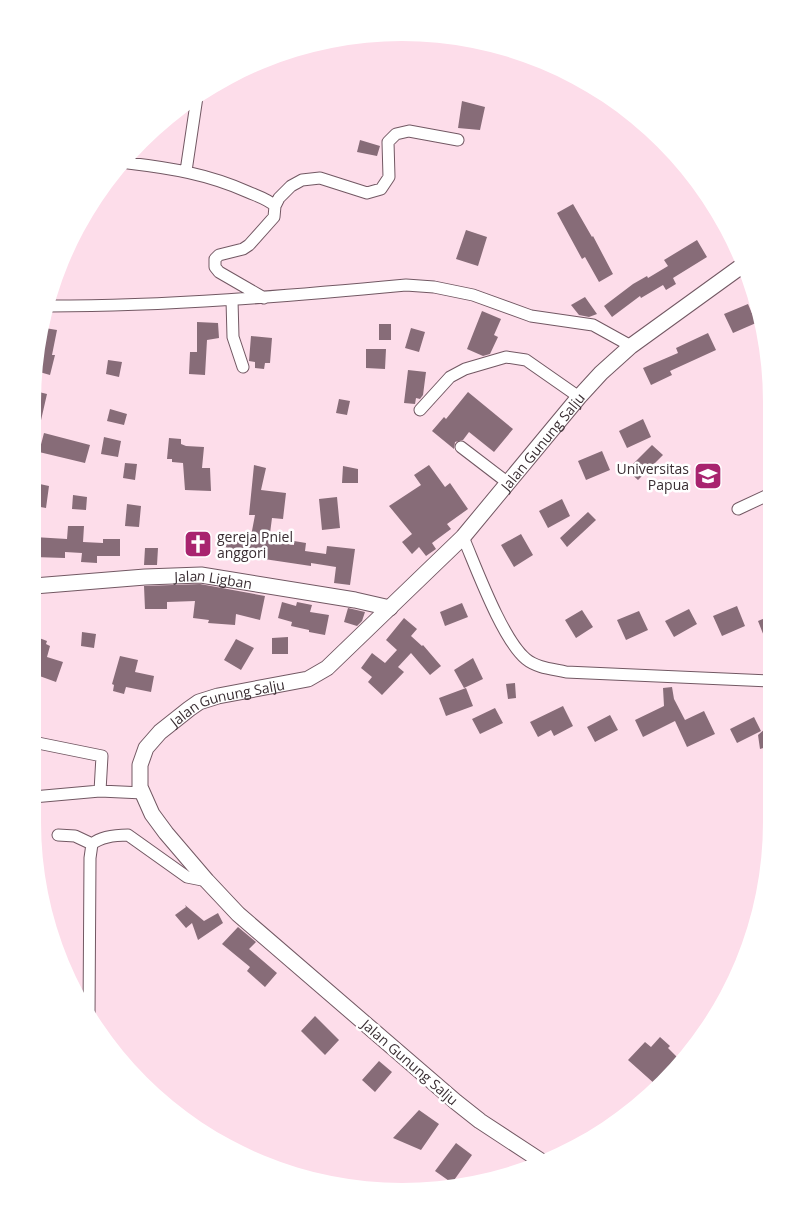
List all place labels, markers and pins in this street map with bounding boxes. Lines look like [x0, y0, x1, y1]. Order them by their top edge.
place label: Universitas Papua [616, 459, 689, 494]
school or university icon: Universitas Papua [693, 461, 723, 491]
place label: gereja Pniel anggori [217, 527, 293, 562]
church icon: gereja Pniel anggori [183, 529, 213, 559]

